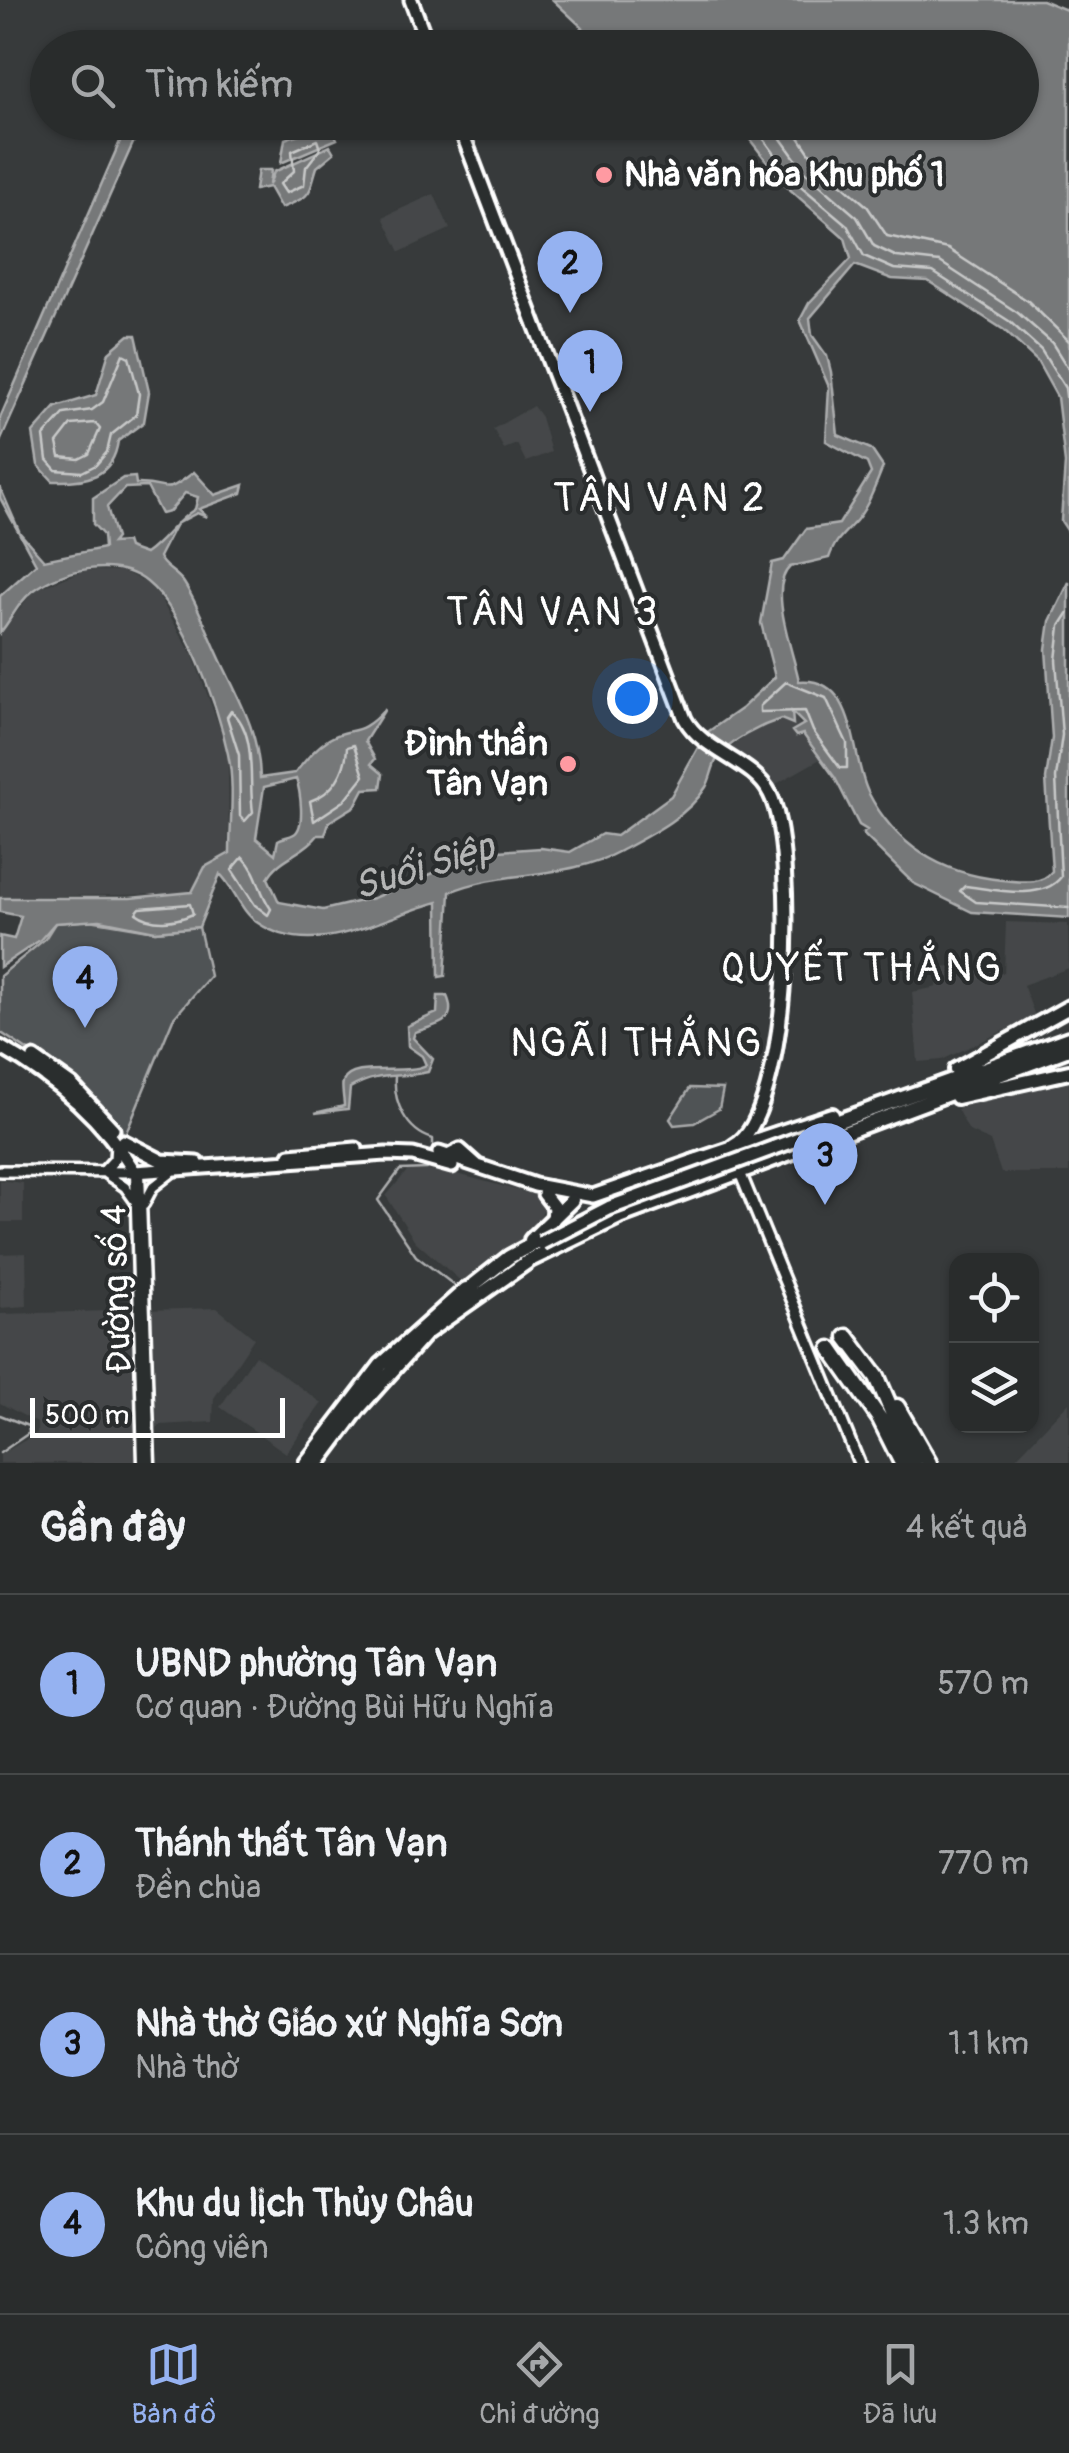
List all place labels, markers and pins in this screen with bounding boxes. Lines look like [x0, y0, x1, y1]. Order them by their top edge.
place label: Nhà văn hóa Khu phố 1 [624, 153, 944, 197]
marker: Nhà văn hóa Khu phố 1 [593, 164, 615, 186]
pin: 2 [538, 230, 602, 313]
pin: 1 [558, 330, 622, 412]
place label: Đình thần Tân Vạn [404, 721, 548, 806]
marker: Đình thần Tân Vạn [557, 753, 579, 775]
pin: 4 [52, 946, 118, 1028]
pin: 3 [792, 1122, 858, 1205]

